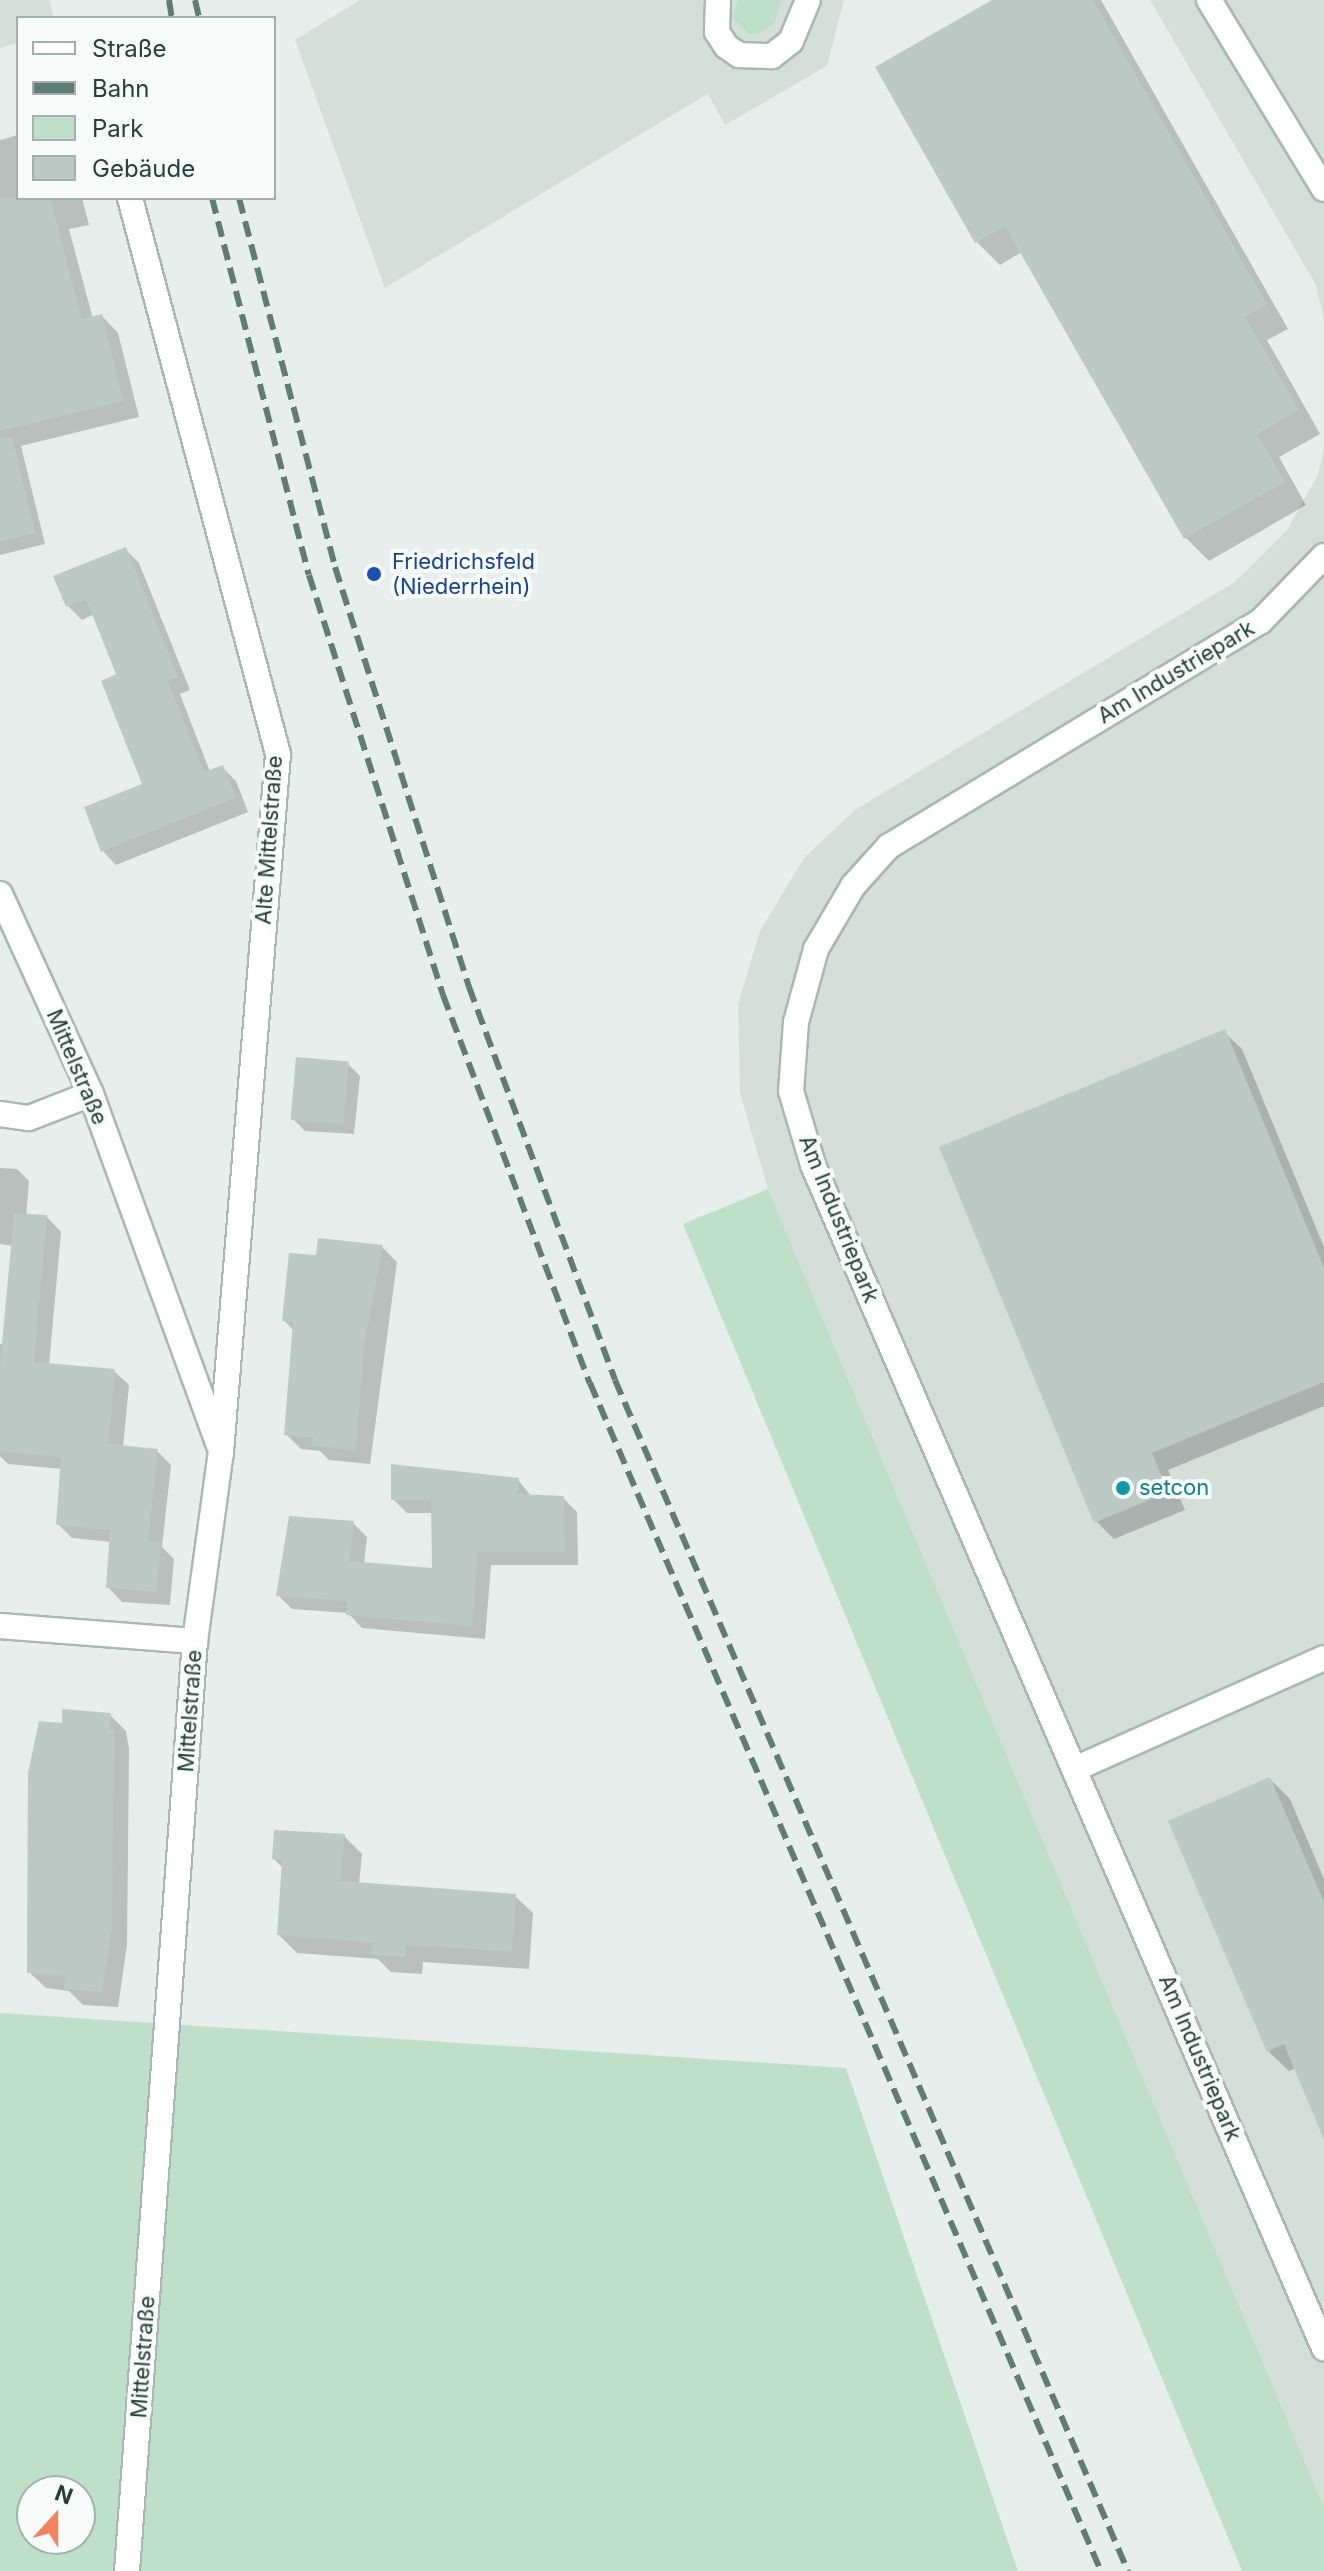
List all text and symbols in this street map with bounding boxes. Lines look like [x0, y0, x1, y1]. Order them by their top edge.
legend [16, 16, 276, 200]
text: Straße [92, 34, 167, 63]
text: Bahn [92, 74, 150, 103]
text: Park [92, 114, 143, 143]
text: Gebäude [92, 154, 195, 183]
place label: Friedrichsfeld (Niederrhein) [392, 548, 535, 600]
marker: Friedrichsfeld (Niederrhein) [363, 563, 385, 585]
street label: Am Industriepark [1093, 615, 1259, 729]
street label: Alte Mittelstraße [250, 754, 288, 926]
street label: Mittelstraße [41, 1005, 113, 1129]
street label: Am Industriepark [793, 1131, 885, 1307]
place label: setcon [1139, 1475, 1209, 1501]
marker: setcon [1114, 1479, 1132, 1497]
street label: Mittelstraße [173, 1649, 207, 1773]
street label: Am Industriepark [1153, 1971, 1247, 2145]
street label: Mittelstraße [126, 2295, 160, 2419]
north arrow [16, 2475, 96, 2555]
text: N [51, 2479, 76, 2510]

